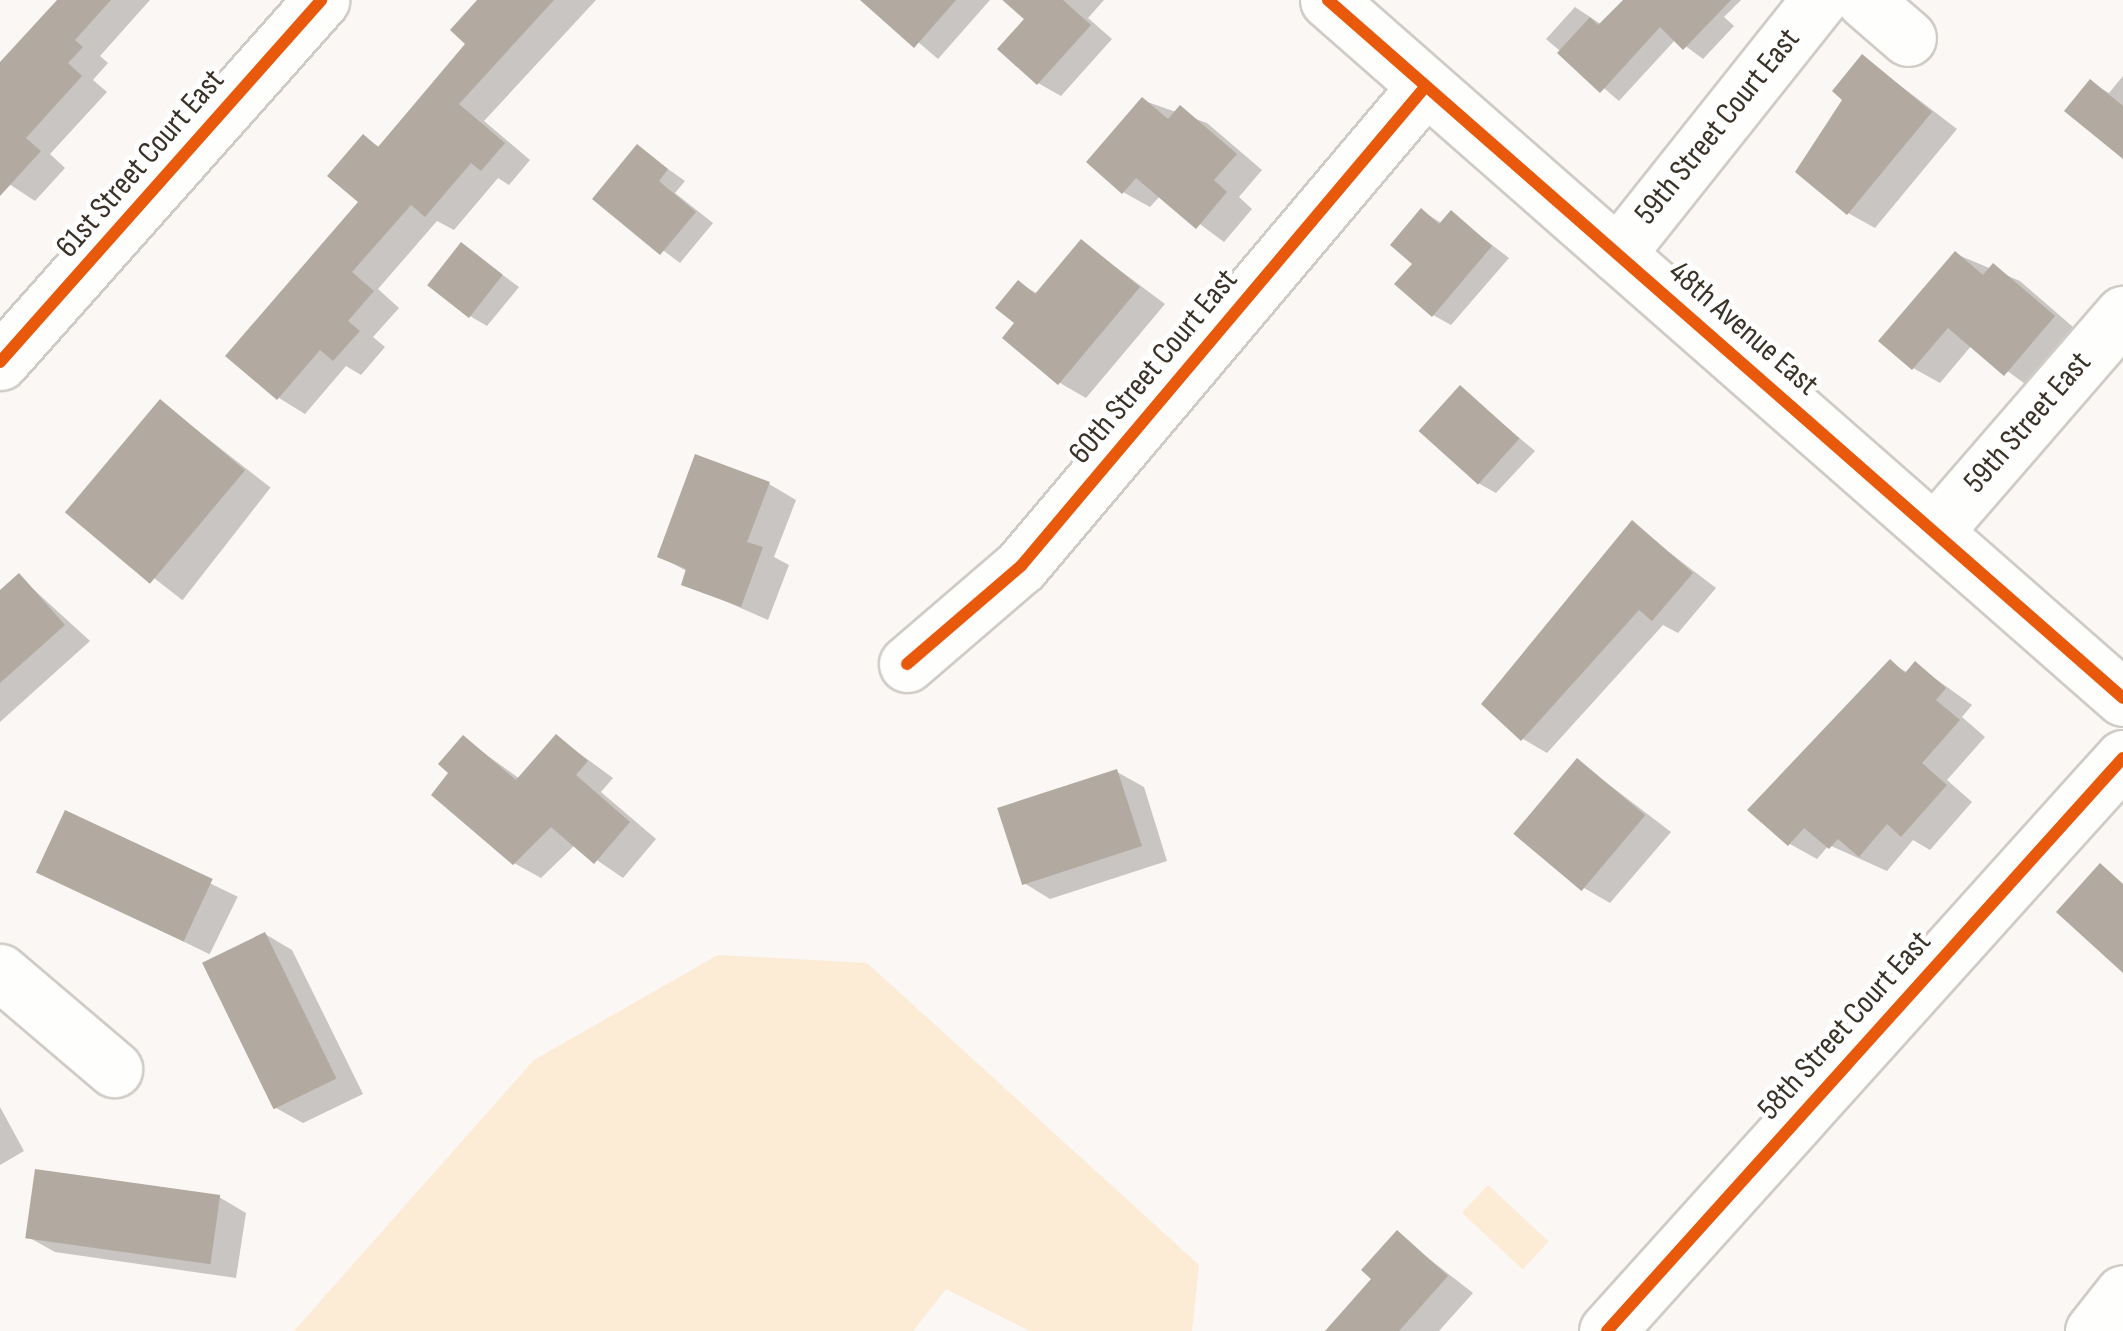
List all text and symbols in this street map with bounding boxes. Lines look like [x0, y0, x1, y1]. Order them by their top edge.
street label: 59th Street Court East [1627, 21, 1809, 233]
street label: 61st Street Court East [49, 62, 233, 266]
street label: 48th Avenue East [1660, 254, 1826, 404]
street label: 60th Street Court East [1062, 262, 1246, 472]
street label: 59th Street East [1956, 344, 2100, 502]
street label: 58th Street Court East [1750, 924, 1940, 1128]

